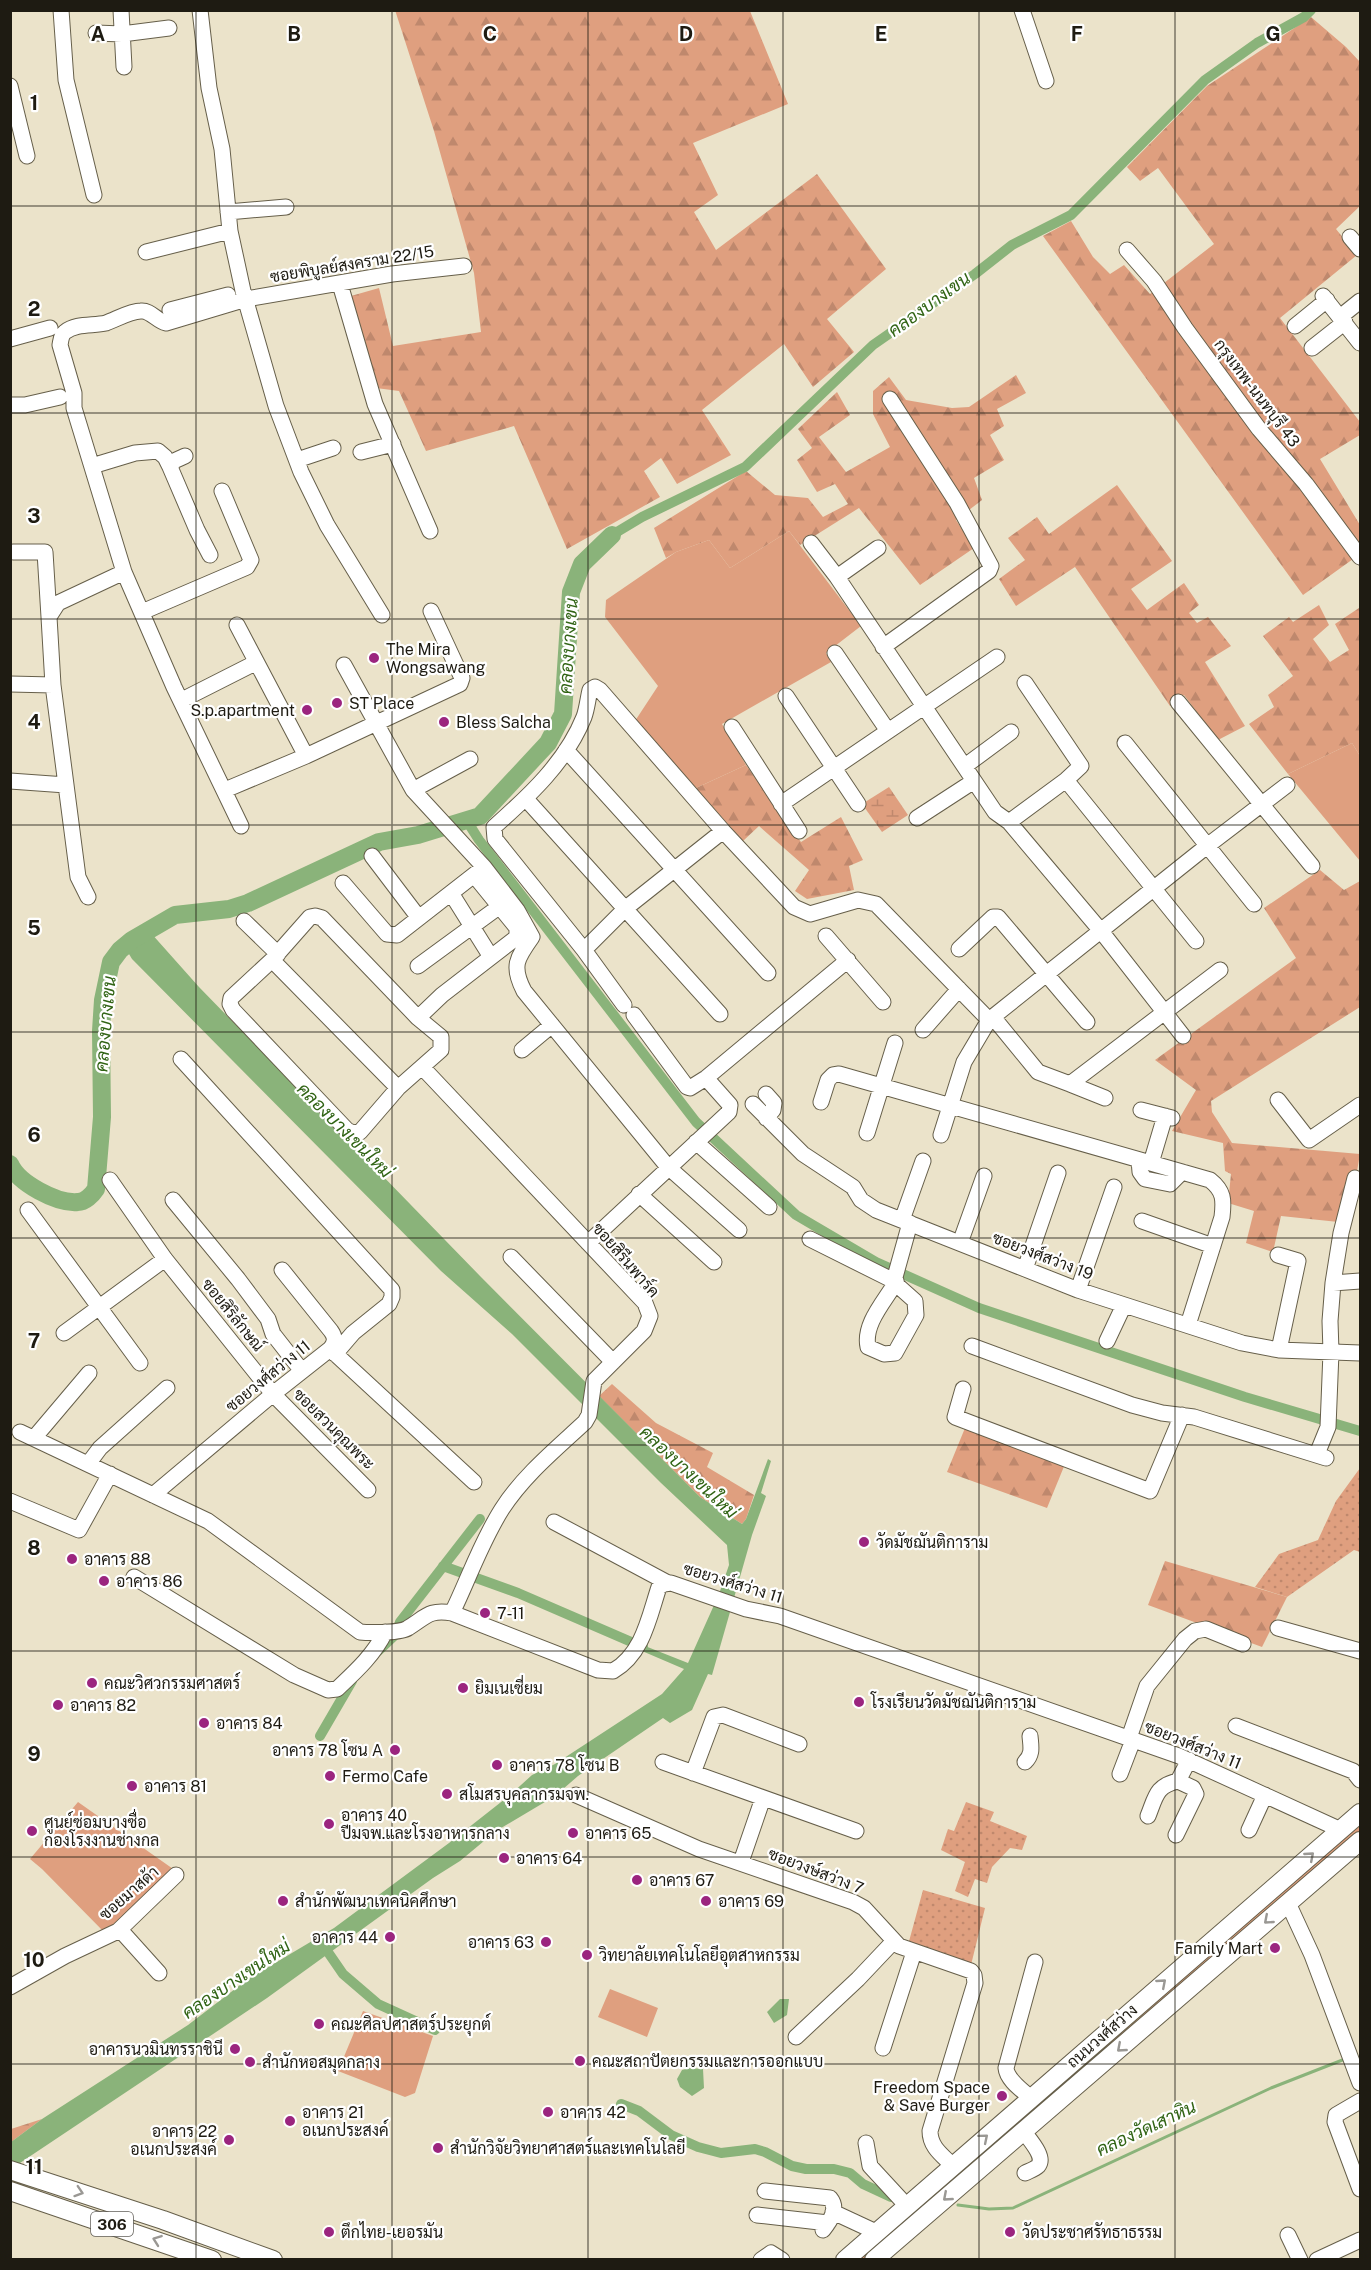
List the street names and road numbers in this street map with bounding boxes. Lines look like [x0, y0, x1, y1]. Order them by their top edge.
street label: ซอยพิบูลย์สงคราม 22/15 [268, 239, 436, 288]
street label: กรุงเทพ-นนทบุรี 43 [1209, 334, 1305, 452]
street label: ซอยสิรีนพาร์ค [589, 1217, 666, 1301]
street label: ซอยวงศ์สว่าง 19 [990, 1225, 1097, 1284]
street label: ซอยสิริลักษณ์ [198, 1273, 270, 1355]
street label: ซอยวงศ์สว่าง 11 [220, 1334, 314, 1416]
street label: ซอยสวนคุณพระ [288, 1385, 378, 1475]
street label: ซอยวงศ์สว่าง 11 [681, 1556, 786, 1607]
street label: ซอยวงศ์สว่าง 11 [1142, 1714, 1245, 1773]
street label: ซอยวงษ์สว่าง 7 [766, 1841, 867, 1898]
street label: ซอยมาสด้า [95, 1861, 163, 1924]
street label: ถนนวงศ์สว่าง [1061, 1998, 1141, 2072]
road number: 306 [91, 2212, 133, 2236]

